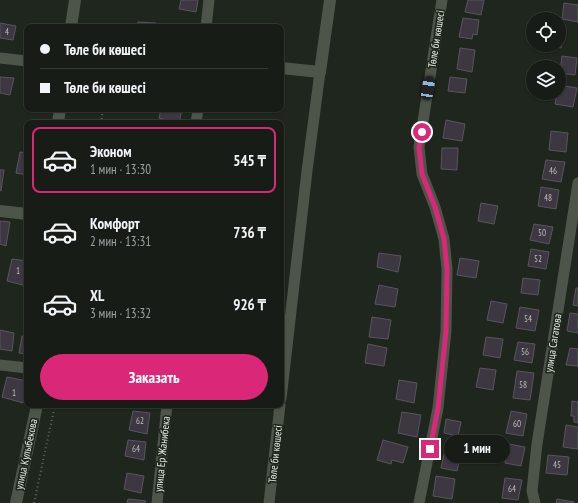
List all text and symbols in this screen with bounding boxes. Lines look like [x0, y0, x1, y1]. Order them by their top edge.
street label: Төле би көшесі [425, 9, 447, 69]
map controls [526, 12, 566, 100]
button: locate [526, 12, 566, 52]
house number: 4 [5, 26, 9, 37]
text: Төле би көшесі [64, 40, 146, 59]
button: layers [526, 60, 566, 100]
car [420, 75, 436, 101]
text: Төле би көшесі [64, 78, 146, 97]
route start [413, 123, 431, 141]
icon: car [42, 142, 78, 178]
text: Эконом [90, 142, 131, 161]
text: 545 ₸ [233, 151, 266, 170]
text: 1 мин · 13:30 [90, 161, 151, 178]
house number: 46 [549, 165, 557, 176]
house number: 48 [544, 192, 552, 203]
icon: car [42, 214, 78, 250]
text: Комфорт [90, 214, 140, 233]
text: 736 ₸ [233, 223, 266, 242]
house number: 50 [538, 227, 546, 238]
text: 2 мин · 13:31 [90, 233, 151, 250]
house number: 52 [534, 253, 542, 264]
house number: 1 [16, 265, 20, 276]
icon: car [42, 286, 78, 322]
text: XL [90, 286, 104, 305]
text: 926 ₸ [233, 295, 266, 314]
text: 3 мин · 13:32 [90, 305, 151, 322]
house number: 54 [524, 313, 532, 324]
street label: улица Сагатова [541, 313, 565, 373]
house number: 56 [521, 346, 529, 357]
button: Заказать [40, 354, 268, 400]
house number: 58 [519, 379, 527, 390]
house number: 1 [12, 387, 16, 398]
house number: 62 [136, 415, 144, 426]
street label: улица Ер Жанибека [151, 416, 173, 492]
street label: улица Кулыбекова [12, 417, 40, 491]
house number: 60 [513, 418, 521, 429]
street label: Төле би көшесі [265, 424, 285, 484]
callout: 1 мин [444, 435, 510, 463]
route end [421, 440, 439, 458]
text: 1 мин [463, 440, 491, 457]
house number: 64 [132, 443, 140, 454]
house number: 45 [553, 459, 561, 470]
house number: 64 [508, 483, 516, 494]

